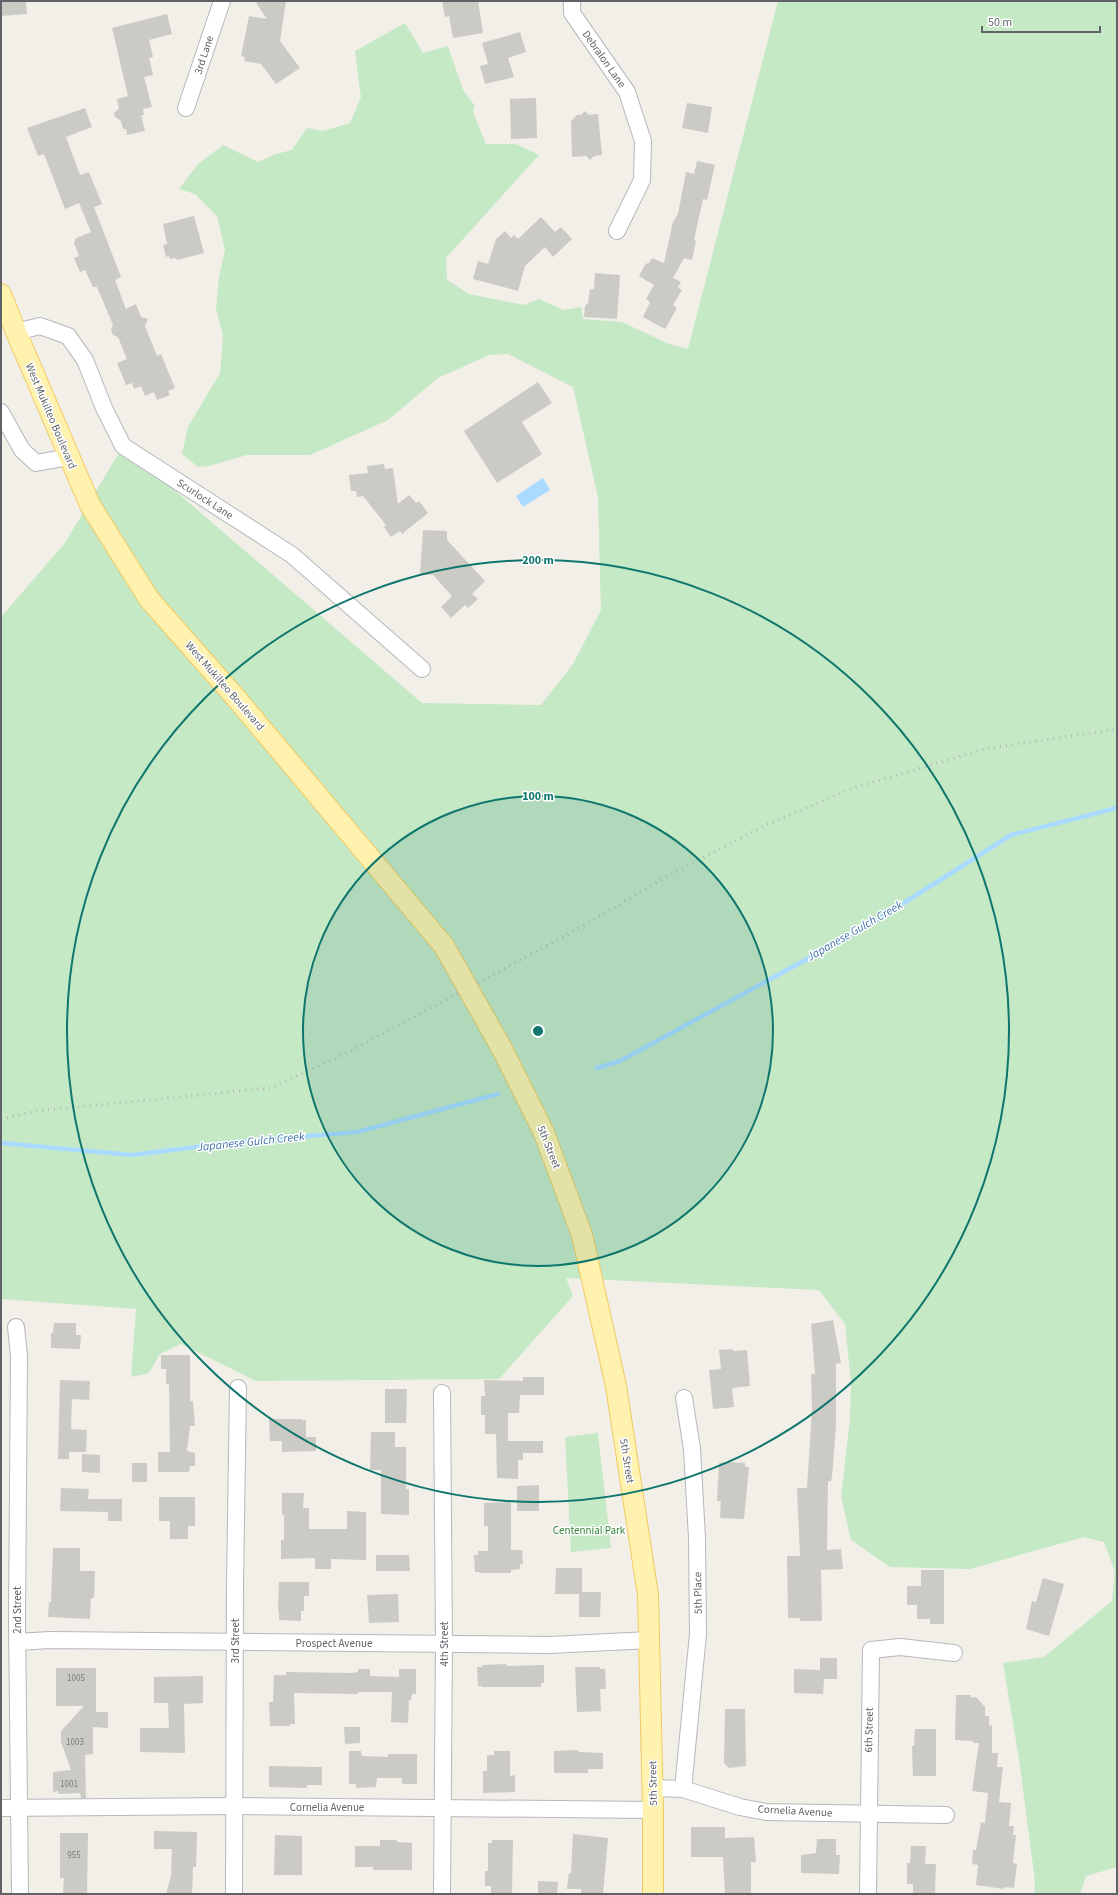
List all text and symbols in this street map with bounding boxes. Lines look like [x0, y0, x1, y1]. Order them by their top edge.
scale bar [982, 8, 1100, 34]
text: 50 m [988, 14, 1012, 31]
street label: Debralon Lane [579, 27, 630, 91]
street label: 3rd Lane [191, 33, 217, 76]
street label: West Mukilteo Boulevard [22, 361, 80, 471]
street label: Scurlock Lane [174, 475, 237, 523]
text: 200 m [522, 552, 554, 569]
street label: West Mukilteo Boulevard [182, 638, 268, 734]
text: 100 m [522, 788, 554, 805]
water label: Japanese Gulch Creek [803, 897, 906, 966]
centre of rings [531, 1024, 545, 1038]
street label: 5th Street [534, 1123, 564, 1171]
water label: Japanese Gulch Creek [196, 1128, 306, 1156]
street label: 5th Street [616, 1438, 638, 1485]
park label: Centennial Park [553, 1523, 626, 1538]
street label: 5th Place [690, 1571, 706, 1614]
street label: 2nd Street [10, 1586, 25, 1634]
street label: 3rd Street [228, 1618, 243, 1664]
street label: 4th Street [437, 1621, 452, 1666]
street label: Prospect Avenue [296, 1636, 373, 1651]
house number: 1005 [67, 1672, 85, 1685]
street label: 6th Street [861, 1707, 877, 1753]
house number: 1003 [66, 1736, 84, 1749]
street label: 5th Street [645, 1760, 661, 1806]
house number: 1001 [60, 1778, 78, 1791]
street label: Cornelia Avenue [290, 1800, 365, 1815]
street label: Cornelia Avenue [757, 1802, 833, 1820]
house number: 955 [67, 1849, 81, 1862]

